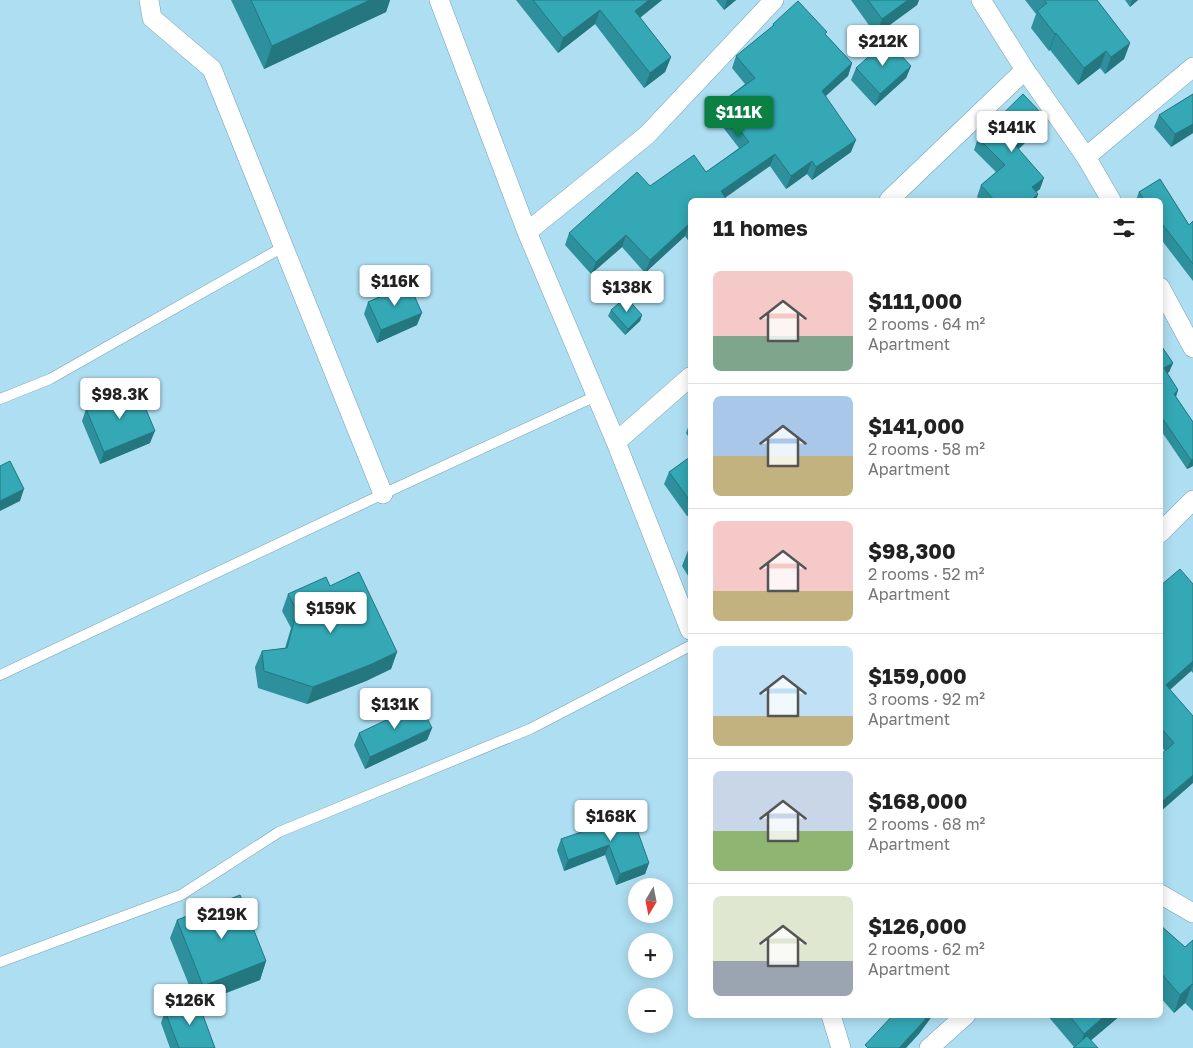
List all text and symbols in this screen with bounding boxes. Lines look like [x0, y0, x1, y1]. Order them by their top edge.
pin: $212K [848, 24, 918, 67]
text: $212K [858, 31, 908, 51]
pin: $111K [704, 96, 774, 138]
text: $111K [715, 102, 763, 122]
pin: $141K [977, 110, 1047, 153]
text: $141K [988, 117, 1036, 137]
icon: filters [1110, 214, 1138, 242]
text: 11 homes [713, 215, 808, 241]
pin: $116K [360, 264, 430, 307]
pin: $138K [592, 270, 662, 313]
text: $116K [371, 271, 419, 291]
text: $138K [602, 277, 652, 297]
text: $111,000 [868, 288, 962, 314]
icon: home [753, 291, 813, 351]
text: 2 rooms · 64 m² [868, 314, 985, 334]
text: Apartment [868, 334, 950, 354]
pin: $98.3K [79, 378, 161, 420]
text: $98.3K [91, 384, 149, 404]
text: $141,000 [868, 413, 965, 439]
icon: home [753, 416, 813, 476]
text: 2 rooms · 58 m² [868, 439, 985, 459]
text: Apartment [868, 459, 950, 479]
text: $98,300 [868, 538, 956, 564]
icon: home [753, 541, 813, 601]
text: 2 rooms · 52 m² [868, 564, 984, 584]
text: Apartment [868, 584, 950, 604]
pin: $159K [296, 592, 366, 634]
text: $159K [306, 598, 356, 618]
text: $159,000 [868, 663, 967, 689]
icon: home [753, 666, 813, 726]
pin: $131K [360, 688, 430, 730]
text: 3 rooms · 92 m² [868, 689, 985, 709]
text: $131K [371, 694, 419, 714]
text: Apartment [868, 709, 950, 729]
text: $168,000 [868, 788, 967, 814]
icon: home [753, 791, 813, 851]
pin: $168K [576, 800, 646, 842]
text: $168K [586, 806, 636, 826]
text: 2 rooms · 68 m² [868, 814, 985, 834]
text: Apartment [868, 834, 950, 854]
north arrow [628, 878, 672, 922]
map controls [628, 878, 673, 1033]
pin: $219K [187, 898, 257, 940]
text: $219K [197, 904, 247, 924]
text: $126,000 [868, 913, 967, 939]
icon: home [753, 916, 813, 976]
button: + [628, 933, 673, 978]
text: 2 rooms · 62 m² [868, 939, 985, 959]
text: Apartment [868, 959, 950, 979]
pin: $126K [155, 984, 225, 1026]
button: − [628, 988, 673, 1033]
text: $126K [165, 990, 215, 1010]

